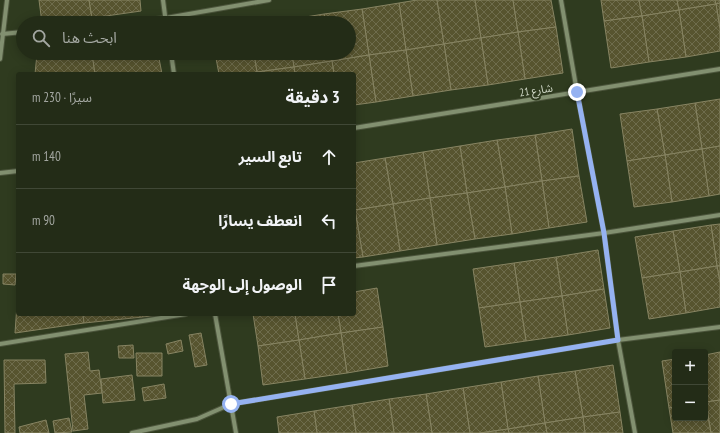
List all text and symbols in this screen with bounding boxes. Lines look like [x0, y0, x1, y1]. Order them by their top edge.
search box [16, 16, 356, 60]
icon: search [30, 27, 52, 49]
text: ابحث هنا [62, 28, 117, 47]
street label: شارع 21 [518, 80, 554, 101]
route end [568, 83, 586, 101]
text: 3 دقيقة [286, 86, 340, 108]
text: سيرًا · 230 m [32, 89, 92, 106]
icon: ahead [318, 146, 340, 168]
text: تابع السير [239, 147, 302, 166]
text: 140 m [32, 148, 61, 165]
icon: left [318, 210, 340, 232]
text: انعطف يسارًا [218, 211, 302, 230]
text: 90 m [32, 212, 55, 229]
icon: arrive [318, 274, 340, 296]
text: الوصول إلى الوجهة [183, 275, 302, 294]
map controls [672, 349, 708, 421]
button: + [672, 349, 708, 385]
button: − [672, 385, 708, 421]
route start [222, 395, 240, 413]

